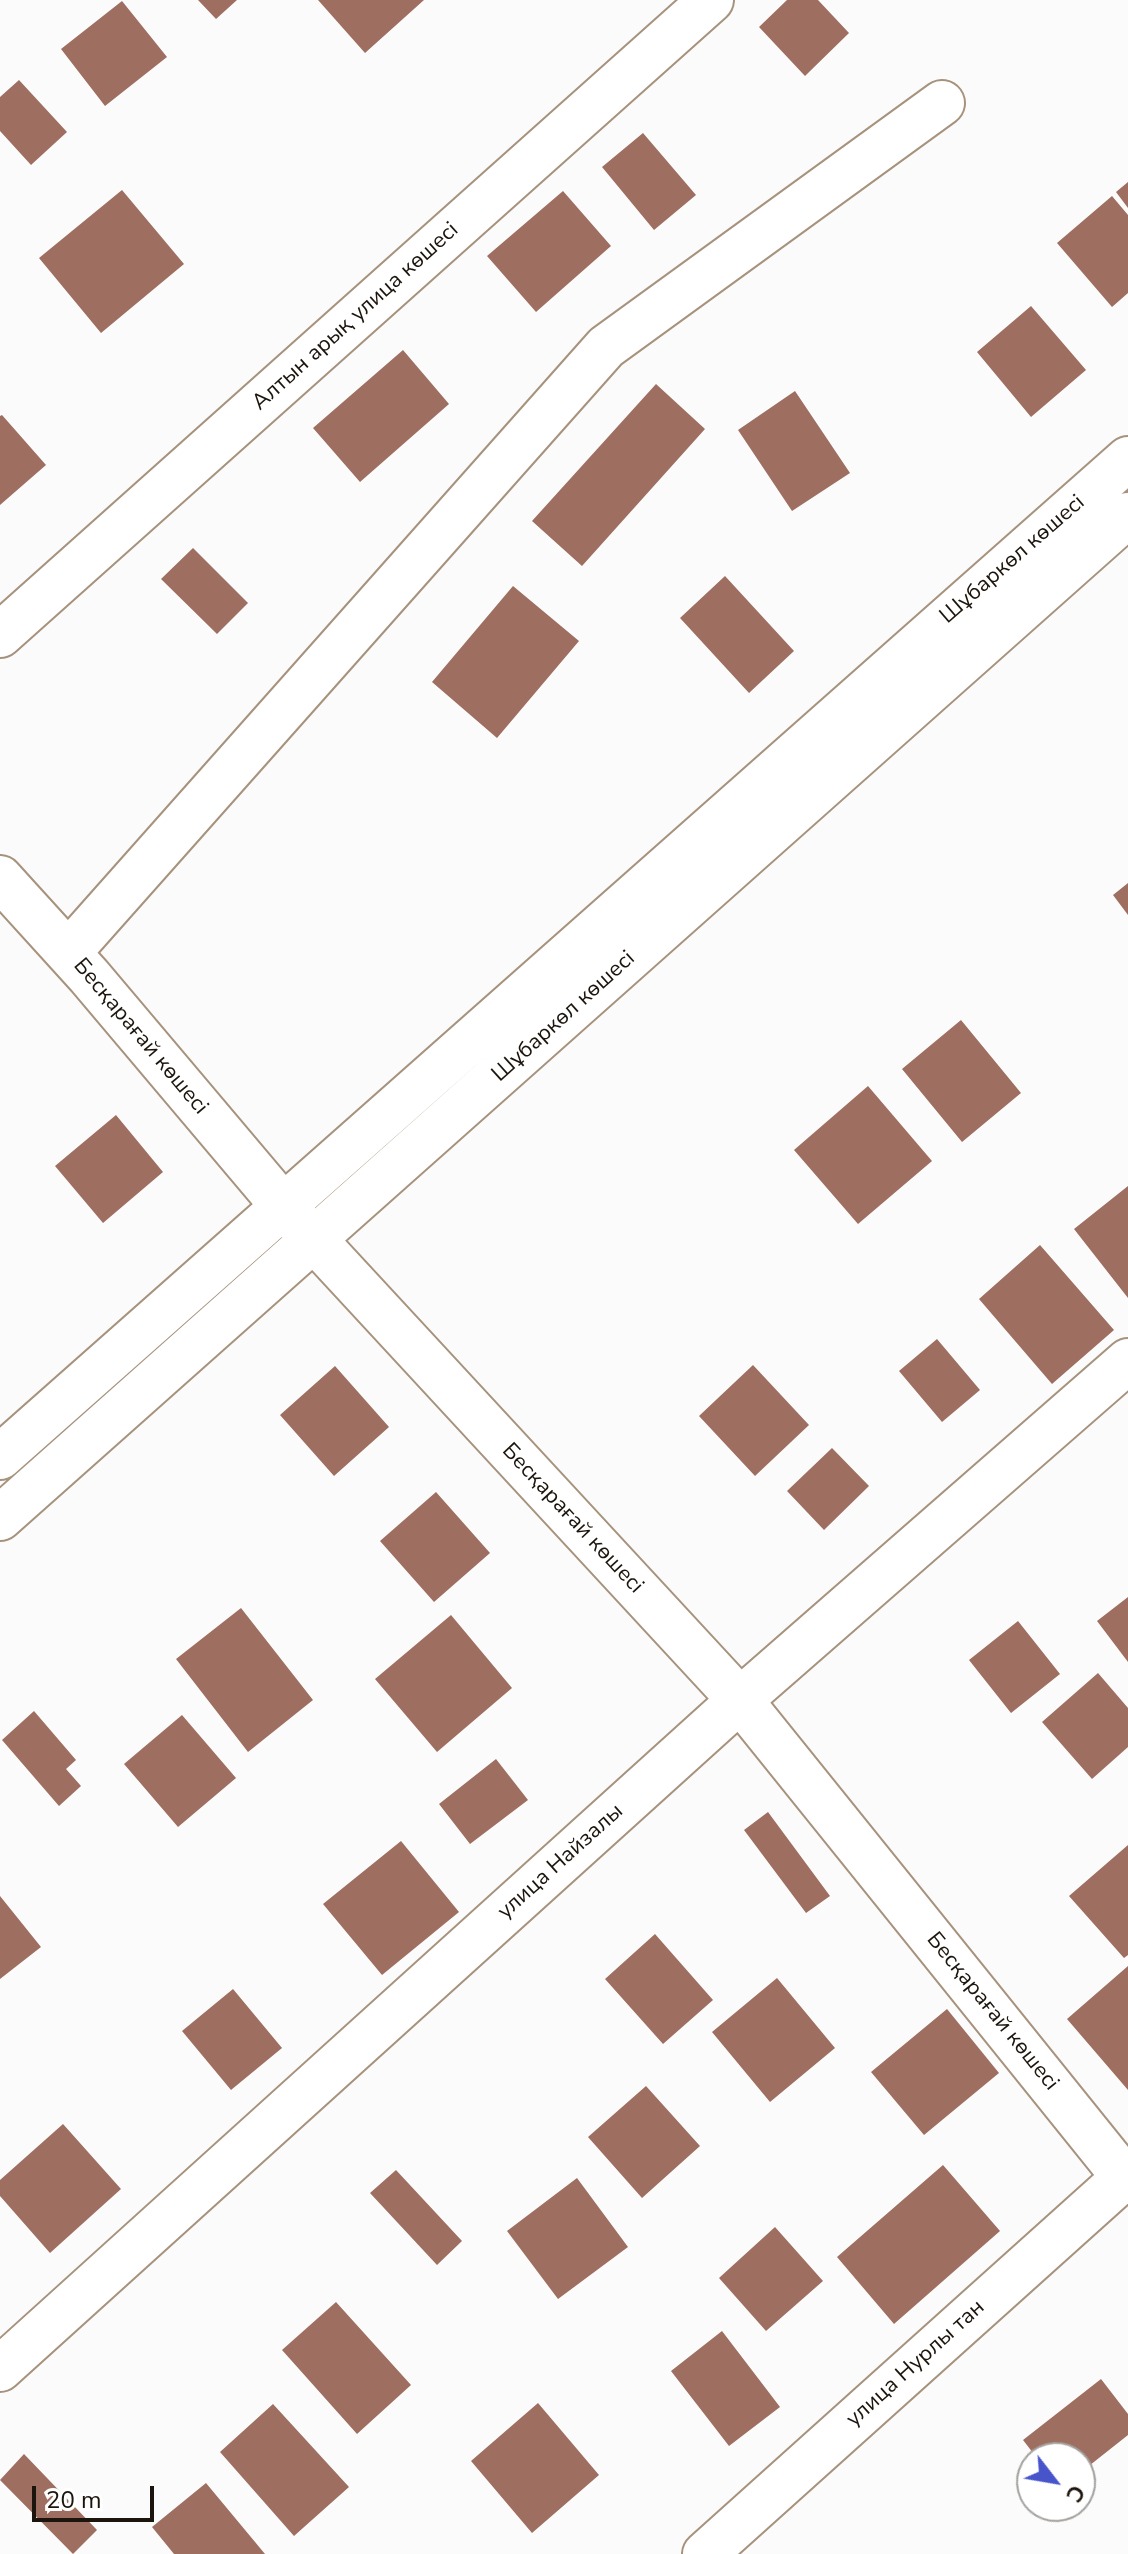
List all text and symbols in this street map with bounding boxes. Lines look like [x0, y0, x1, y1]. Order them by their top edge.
street label: Алтын арық улица көшесі [247, 217, 465, 417]
street label: Шұбаркөл көшесі [935, 490, 1091, 630]
street label: Шұбаркөл көшесі [487, 946, 641, 1088]
street label: Бесқарағай көшесі [67, 954, 213, 1120]
street label: Бесқарағай көшесі [496, 1438, 648, 1600]
street label: улица Найзалы [493, 1799, 629, 1925]
street label: Бесқарағай көшесі [920, 1928, 1064, 2096]
street label: улица Нурлы тан [841, 2295, 991, 2433]
north arrow [1016, 2442, 1096, 2522]
scale bar [36, 2470, 158, 2520]
text: С [1058, 2479, 1092, 2507]
text: 20 m [46, 2484, 102, 2516]

